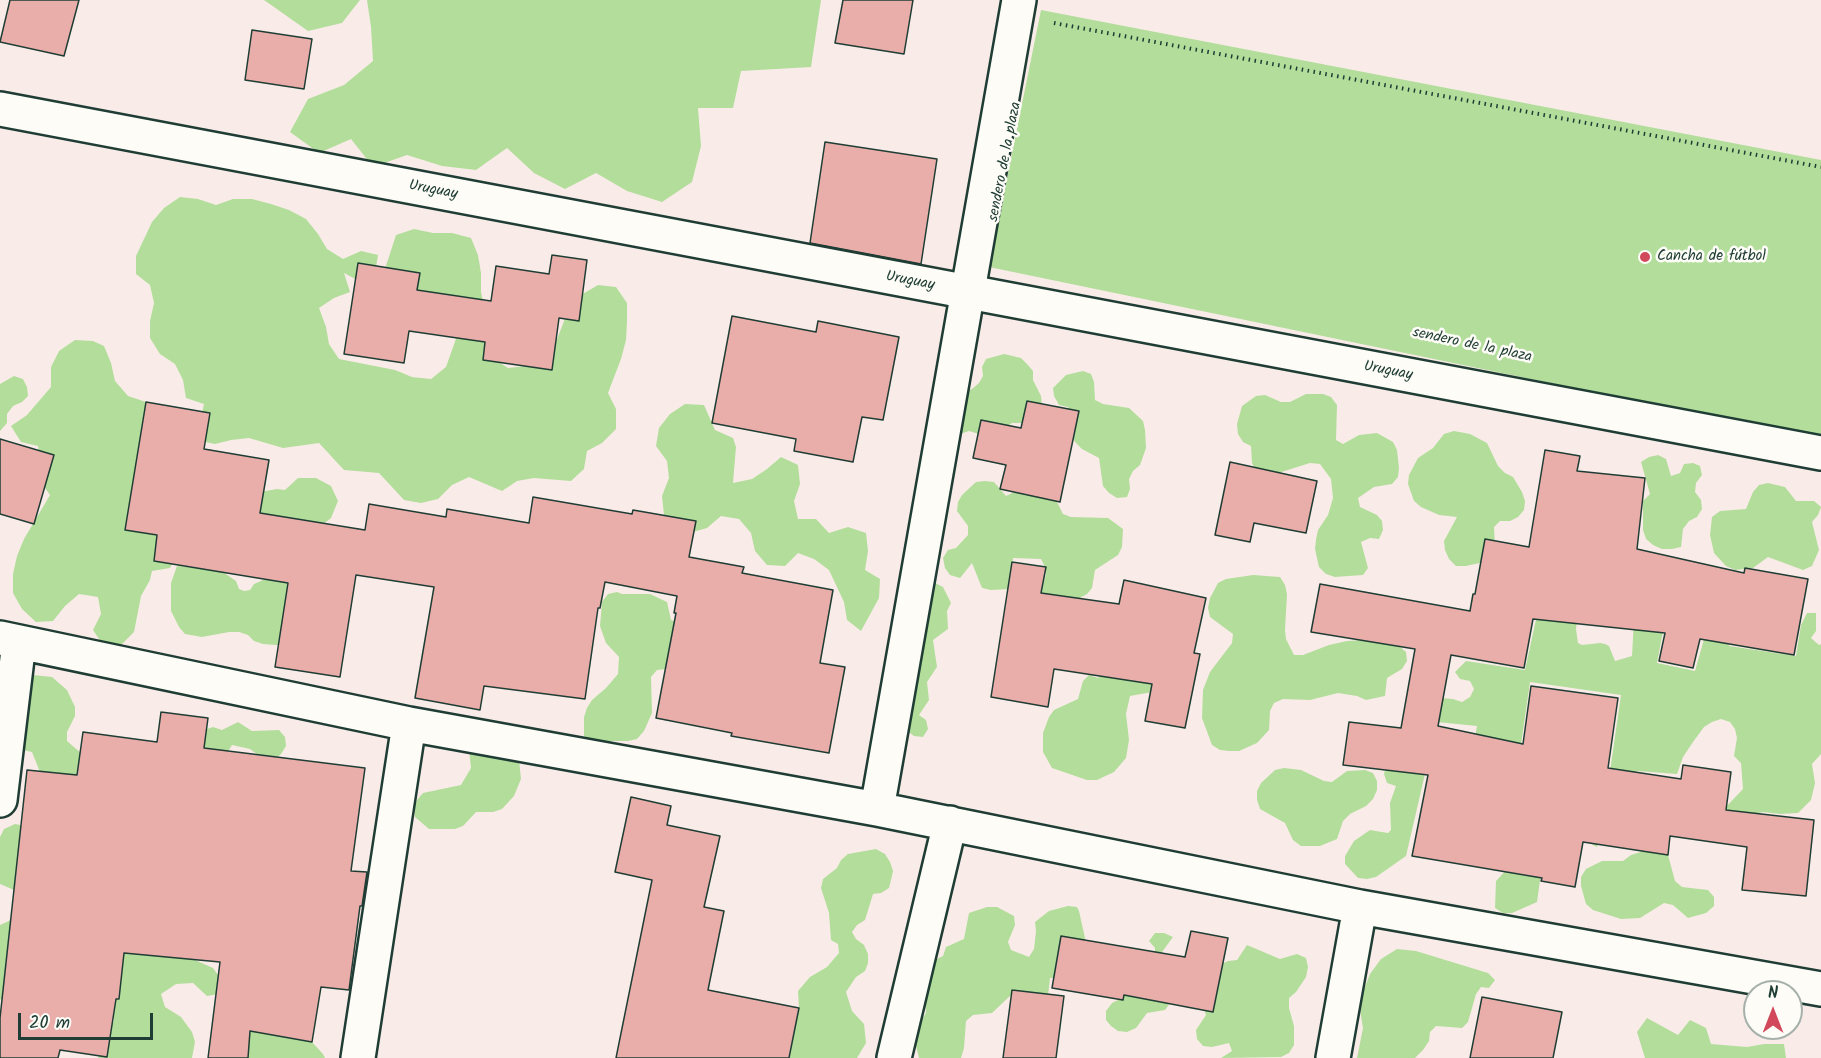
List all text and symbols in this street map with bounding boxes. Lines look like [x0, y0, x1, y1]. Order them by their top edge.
street label: sendero de la plaza [986, 101, 1026, 223]
street label: Uruguay [407, 177, 459, 205]
place label: Cancha de fútbol [1657, 248, 1766, 266]
marker: Cancha de fútbol [1638, 250, 1652, 264]
street label: Uruguay [884, 268, 936, 296]
street label: sendero de la plaza [1411, 325, 1533, 367]
street label: Uruguay [1362, 358, 1414, 386]
north arrow [1743, 980, 1803, 1040]
text: N [1768, 981, 1778, 1006]
scale bar [21, 1001, 156, 1039]
text: 20 m [29, 1009, 70, 1038]

